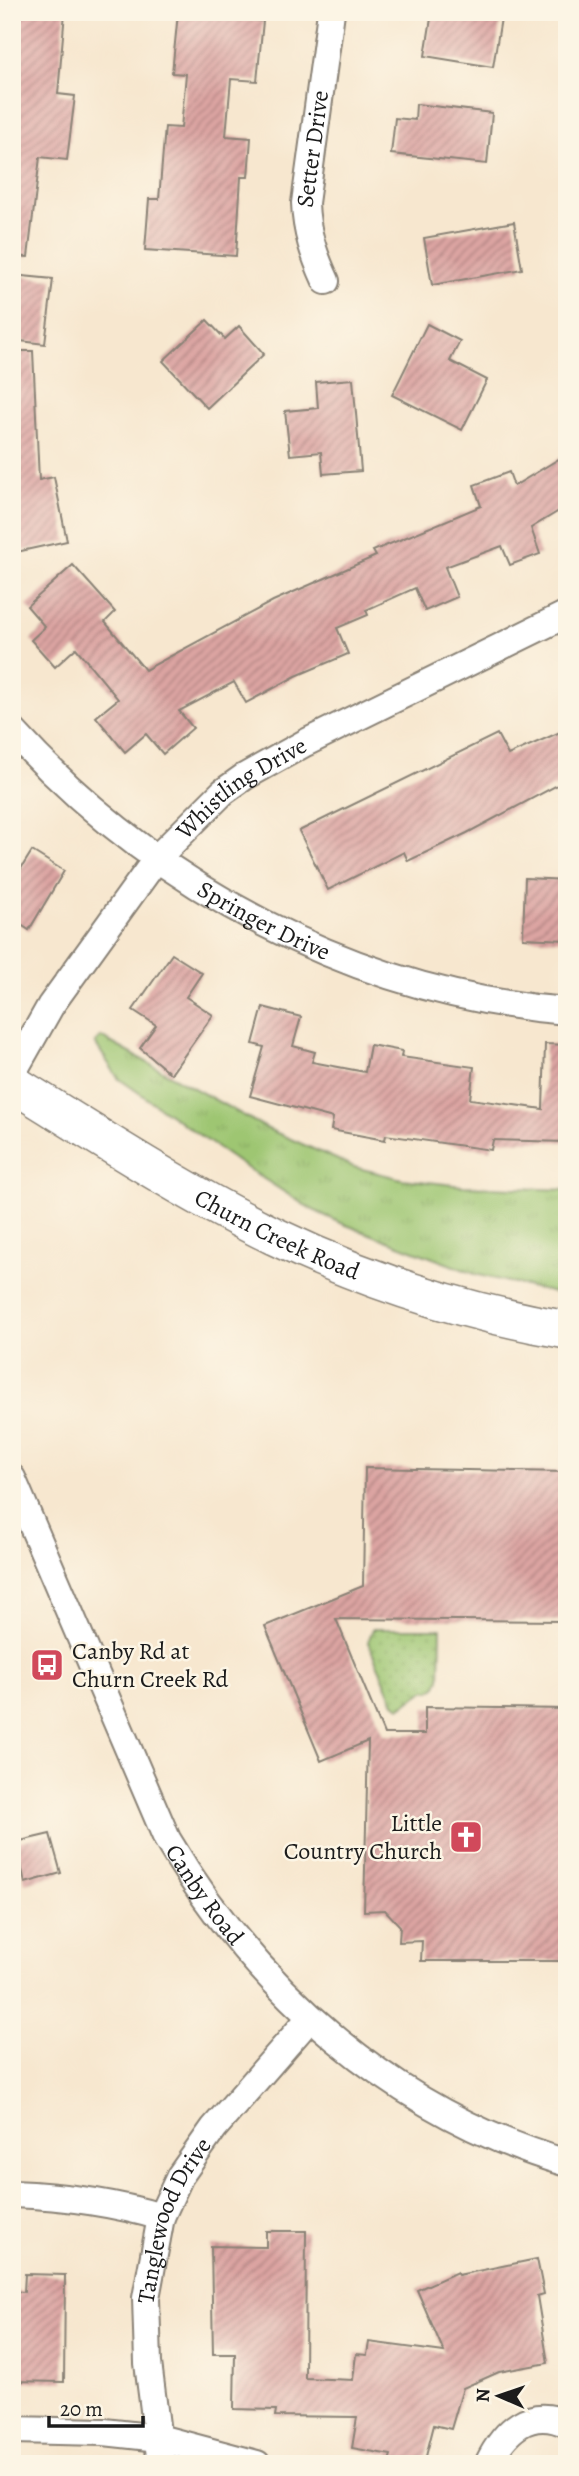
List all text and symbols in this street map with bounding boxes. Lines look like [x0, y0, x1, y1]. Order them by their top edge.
street label: Setter Drive [289, 88, 336, 209]
street label: Whistling Drive [168, 729, 312, 847]
street label: Springer Drive [191, 873, 335, 968]
street label: Churn Creek Road [189, 1181, 365, 1288]
place label: Canby Rd at Churn Creek Rd [72, 1635, 229, 1695]
bus stop icon: Canby Rd at Churn Creek Rd [28, 1646, 66, 1684]
place label: Little Country Church [284, 1807, 442, 1867]
church icon: Little Country Church [447, 1818, 485, 1856]
street label: Canby Road [158, 1838, 251, 1952]
street label: Tanglewood Drive [129, 2131, 219, 2306]
north arrow [463, 2360, 534, 2430]
scale bar [49, 2385, 144, 2429]
text: N [470, 2388, 496, 2403]
text: 20 m [60, 2395, 103, 2423]

